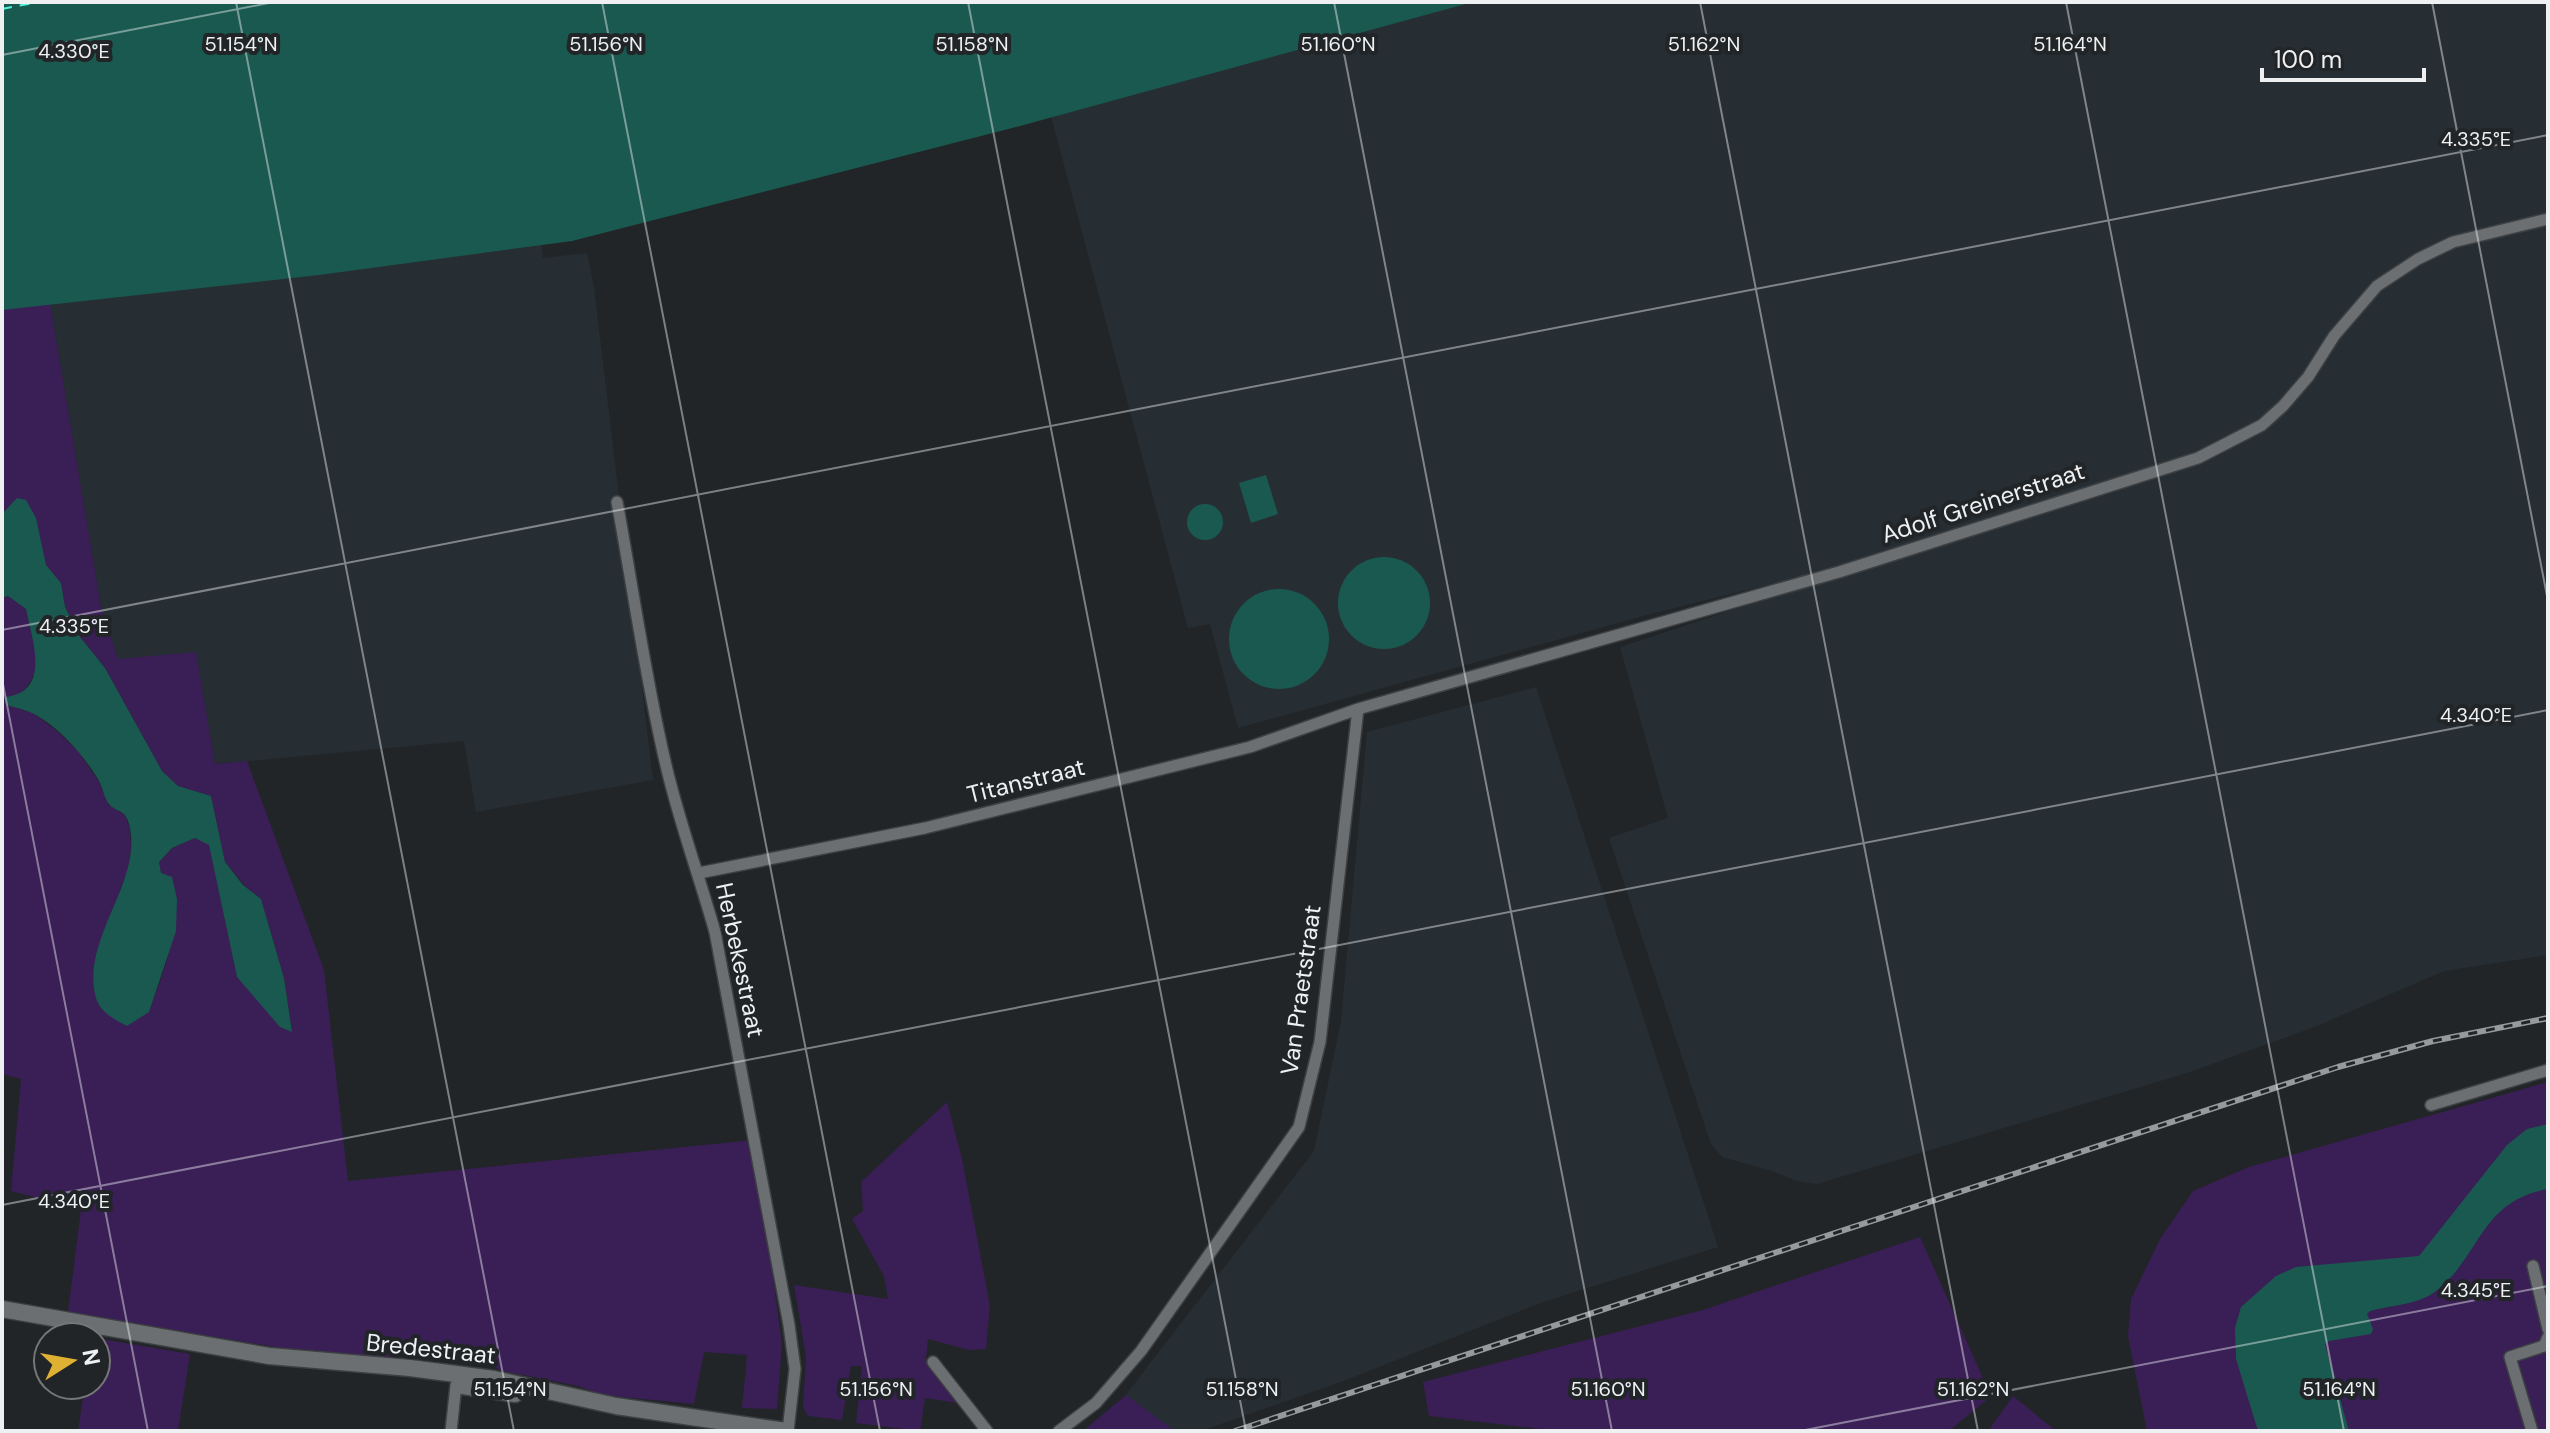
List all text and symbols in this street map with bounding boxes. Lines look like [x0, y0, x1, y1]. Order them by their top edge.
text: 51.154°N [204, 31, 278, 57]
text: 51.156°N [569, 31, 643, 57]
text: 51.158°N [935, 31, 1009, 57]
text: 51.160°N [1300, 31, 1376, 57]
text: 51.162°N [1668, 31, 1740, 57]
text: 51.164°N [2033, 31, 2107, 57]
scale bar [2262, 32, 2424, 82]
text: 4.330°E [38, 38, 110, 64]
text: 100 m [2274, 44, 2342, 75]
text: 4.335°E [2441, 126, 2511, 152]
street label: Adolf Greinerstraat [1877, 455, 2088, 550]
text: 4.335°E [39, 613, 109, 639]
text: 4.340°E [2440, 702, 2512, 728]
street label: Titanstraat [964, 751, 1088, 810]
street label: Herbekestraat [709, 880, 772, 1040]
street label: Van Praetstraat [1273, 903, 1328, 1077]
text: 4.340°E [38, 1188, 110, 1214]
text: 4.345°E [2441, 1277, 2511, 1303]
north arrow [32, 1321, 112, 1401]
street label: Bredestraat [365, 1326, 497, 1371]
text: N [75, 1347, 107, 1368]
text: 51.154°N [473, 1376, 547, 1402]
text: 51.156°N [839, 1376, 913, 1402]
text: 51.158°N [1205, 1376, 1279, 1402]
text: 51.160°N [1570, 1376, 1646, 1402]
text: 51.162°N [1937, 1376, 2009, 1402]
text: 51.164°N [2302, 1376, 2376, 1402]

